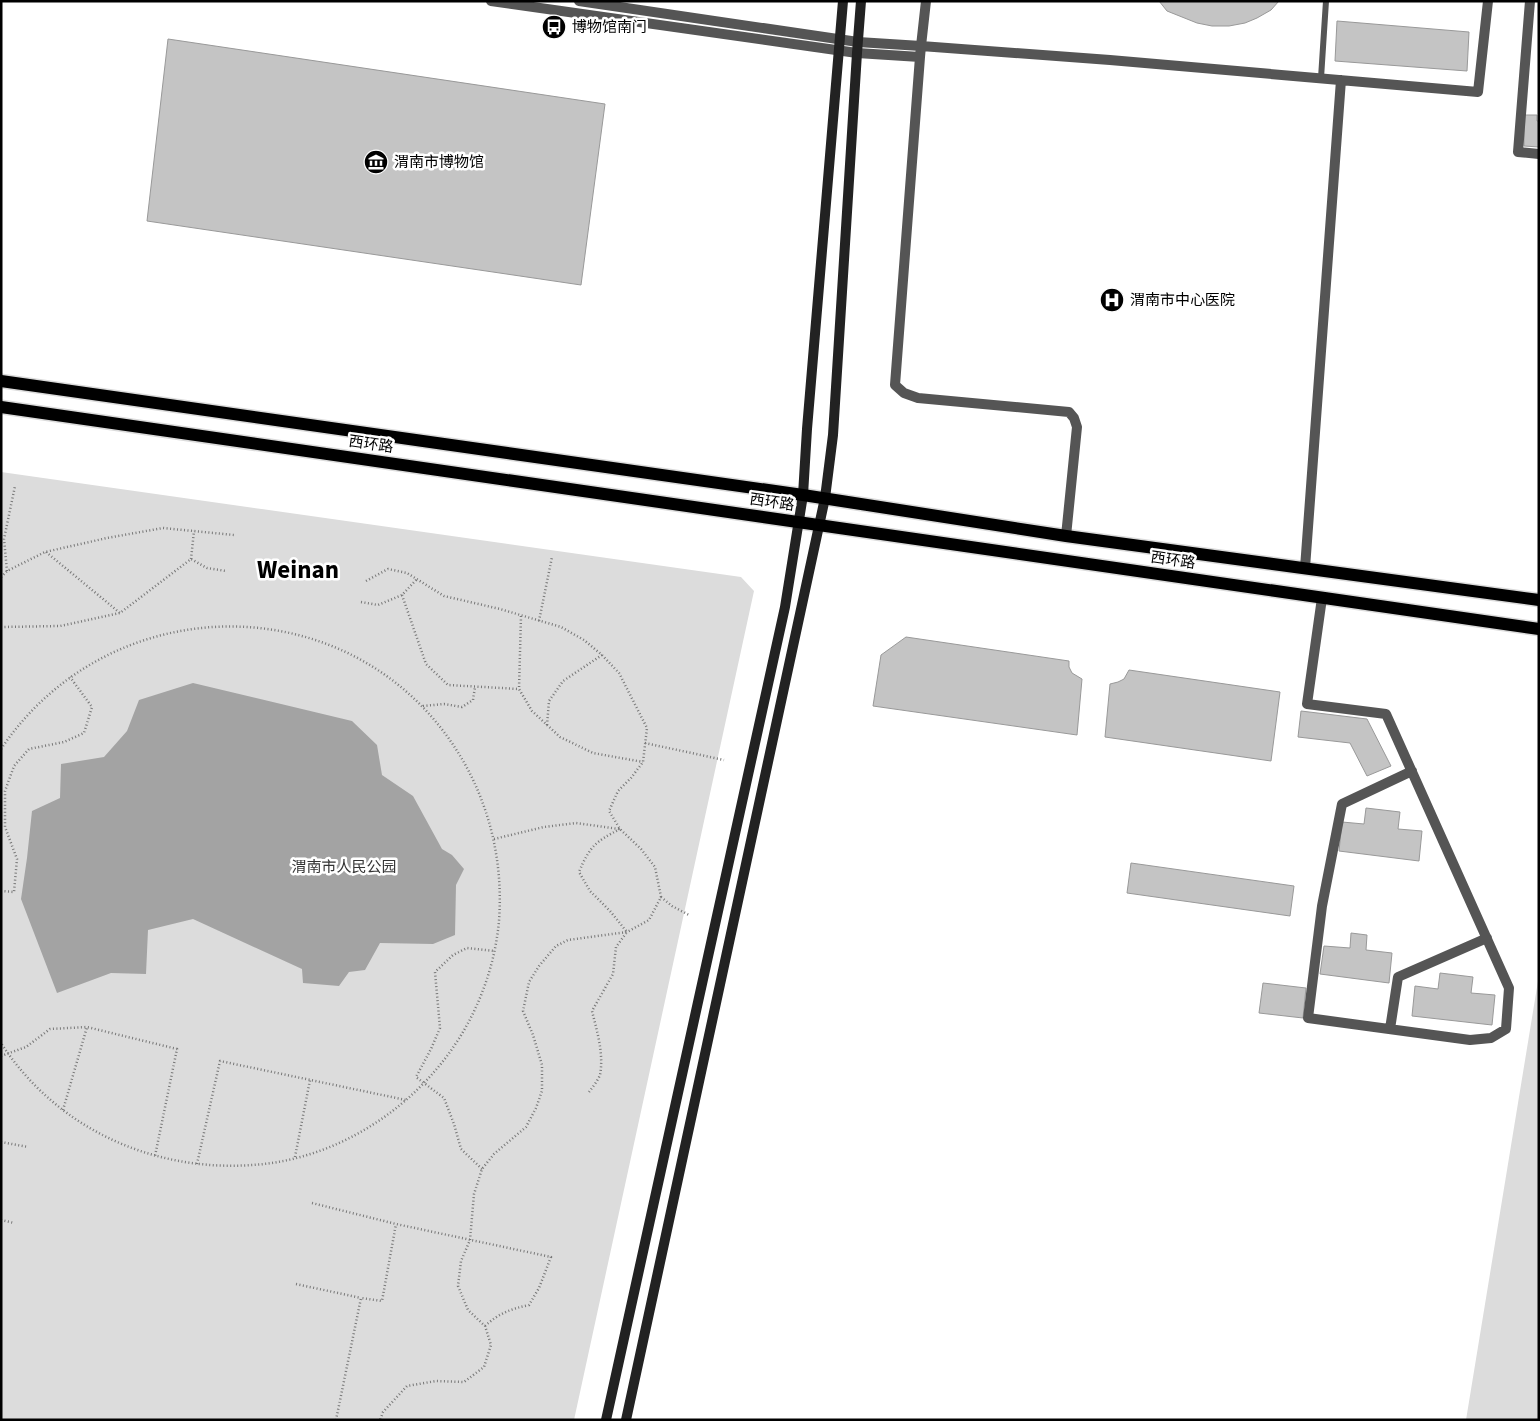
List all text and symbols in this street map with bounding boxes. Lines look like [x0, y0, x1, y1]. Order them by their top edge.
bus stop icon: 博物馆南门 [541, 14, 567, 40]
place label: 博物馆南门 [572, 17, 647, 38]
museum icon: 渭南市博物馆 [363, 149, 389, 175]
place label: 渭南市博物馆 [394, 152, 484, 173]
hospital icon: 渭南市中心医院 [1099, 287, 1125, 313]
place label: 渭南市中心医院 [1130, 290, 1235, 311]
street label: 西环路 [347, 431, 395, 458]
street label: 西环路 [748, 489, 796, 516]
street label: 西环路 [1149, 547, 1197, 574]
district label: Weinan [257, 552, 339, 588]
park label: 渭南市人民公园 [291, 857, 397, 878]

